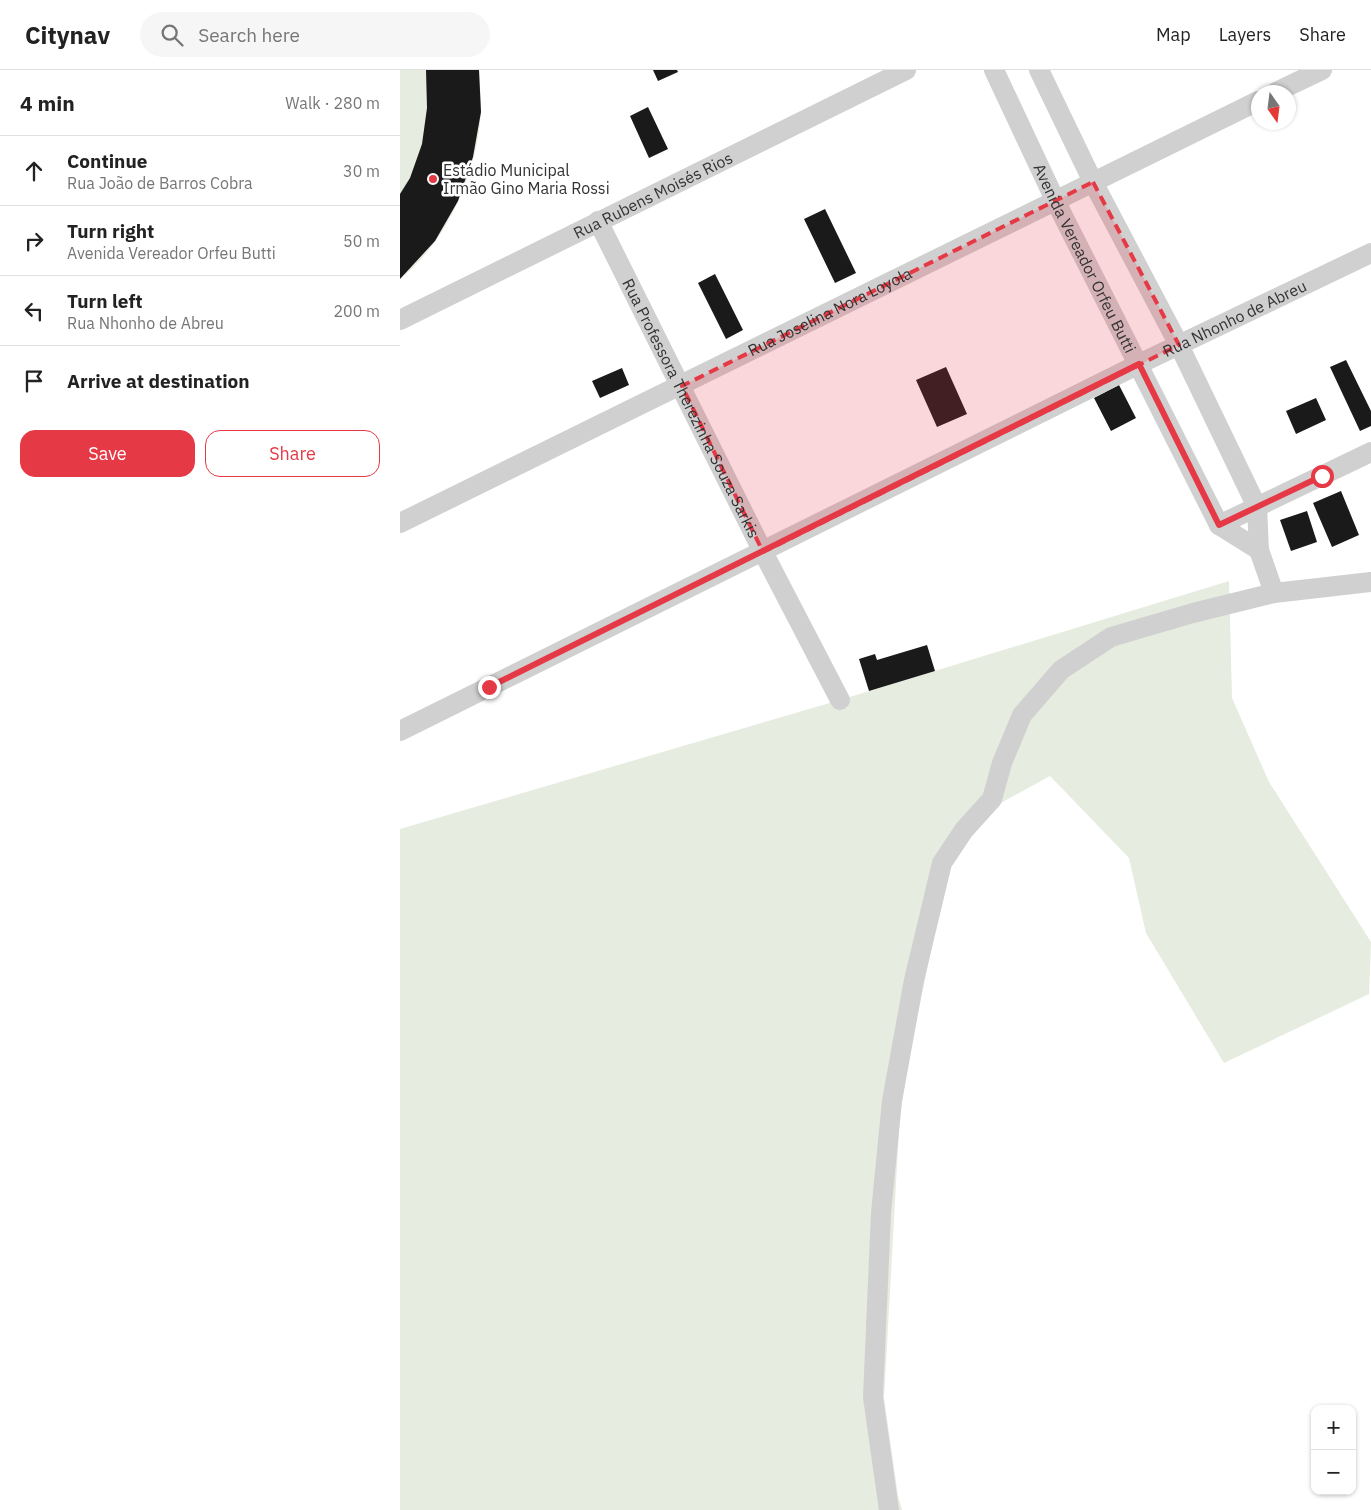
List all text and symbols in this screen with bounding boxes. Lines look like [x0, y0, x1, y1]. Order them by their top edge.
search box [140, 12, 490, 57]
text: Citynav [25, 19, 110, 51]
icon: search [158, 21, 186, 49]
text: Search here [198, 23, 300, 47]
text: Map [1156, 23, 1191, 46]
text: Layers [1219, 23, 1271, 46]
text: Share [1299, 23, 1346, 46]
north arrow [1251, 85, 1296, 130]
text: 4 min [20, 89, 75, 117]
text: Walk · 280 m [285, 93, 380, 113]
street label: Rua Rubens Moisés Rios [570, 147, 736, 243]
text: Continue [67, 149, 147, 173]
icon: ahead [20, 157, 48, 185]
place label: Estádio Municipal Irmão Gino Maria Rossi [443, 160, 610, 198]
street label: Avenida Vereador Orfeu Butti [1029, 160, 1140, 356]
text: 30 m [343, 161, 380, 181]
text: Rua João de Barros Cobra [67, 173, 253, 193]
marker: Estádio Municipal Irmão Gino Maria Rossi [427, 173, 439, 185]
text: Turn right [67, 219, 154, 243]
icon: right [20, 227, 48, 255]
text: 50 m [343, 231, 380, 251]
text: Avenida Vereador Orfeu Butti [67, 243, 276, 263]
street label: Rua Joselina Nora Loyola [745, 263, 915, 360]
street label: Rua Professora Therezinha Souza Sarkis [618, 275, 764, 541]
street label: Rua Nhonho de Abreu [1159, 275, 1310, 361]
text: Turn left [67, 289, 143, 313]
icon: left [20, 297, 48, 325]
text: 200 m [333, 301, 380, 321]
text: Rua Nhonho de Abreu [67, 313, 224, 333]
icon: arrive [20, 367, 48, 395]
text: Arrive at destination [67, 369, 250, 393]
button: Save [20, 430, 195, 477]
button: Share [205, 430, 380, 477]
route start [1311, 465, 1334, 488]
route end [478, 676, 501, 699]
map controls [1311, 1405, 1356, 1495]
button: + [1311, 1405, 1356, 1450]
button: − [1311, 1450, 1356, 1495]

